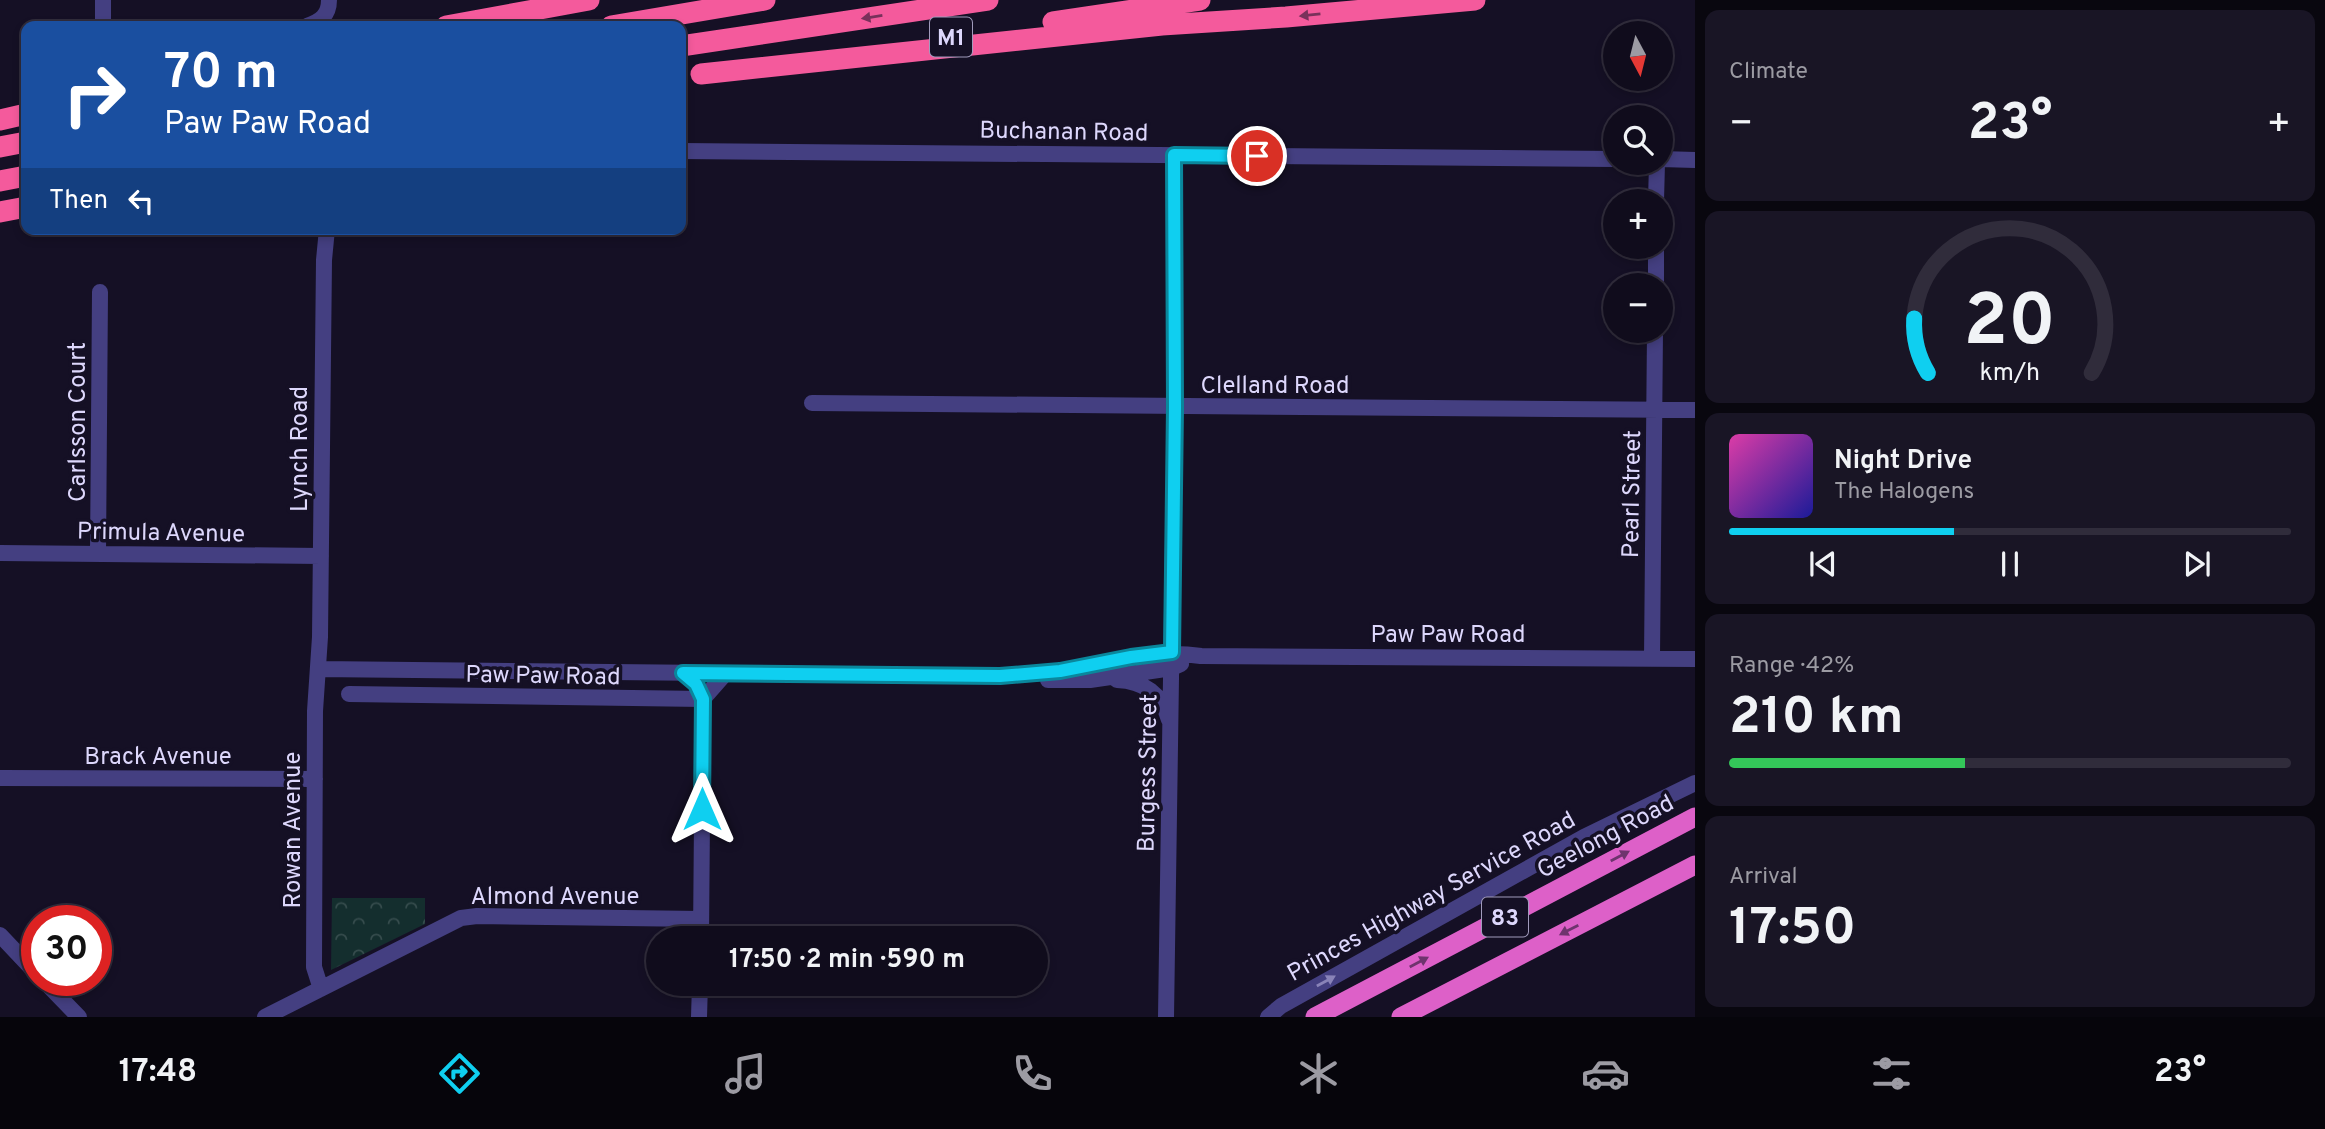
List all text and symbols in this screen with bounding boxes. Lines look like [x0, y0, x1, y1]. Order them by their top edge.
one-way arrow [1299, 10, 1321, 21]
one-way arrow [861, 12, 883, 23]
road number: M1 [930, 18, 972, 56]
north arrow [1603, 21, 1673, 91]
map controls [1603, 21, 1673, 343]
text: 70 m [164, 44, 278, 106]
icon: right [49, 49, 140, 140]
text: Climate [1729, 58, 1808, 87]
text: 23° [1968, 92, 2052, 158]
text: − [1729, 101, 1754, 150]
text: + [2266, 101, 2291, 150]
text: Paw Paw Road [164, 105, 371, 145]
button: search [1603, 105, 1673, 175]
street label: Buchanan Road [979, 117, 1149, 149]
pin [1227, 126, 1287, 186]
icon: arrive [1238, 137, 1276, 175]
icon: left [122, 182, 160, 220]
text: Then [49, 185, 108, 218]
button: + [1603, 189, 1673, 259]
button: − [1603, 273, 1673, 343]
text: 20 [1964, 280, 2056, 372]
street label: Carlsson Court [64, 342, 94, 502]
text: km/h [1980, 358, 2040, 390]
street label: Clelland Road [1201, 372, 1349, 402]
street label: Lynch Road [286, 386, 316, 512]
street label: Pearl Street [1617, 430, 1649, 558]
text: Night Drive [1834, 445, 1972, 478]
text: The Halogens [1834, 478, 1974, 507]
street label: Primula Avenue [77, 518, 245, 550]
icon: previous [1804, 545, 1842, 583]
icon: pause [1991, 545, 2029, 583]
icon: next [2178, 545, 2216, 583]
street label: Paw Paw Road [1370, 621, 1526, 651]
text: Range · 42% [1729, 652, 1854, 681]
street label: Paw Paw Road [465, 661, 621, 693]
text: 210 km [1729, 686, 1904, 752]
street label: Burgess Street [1133, 694, 1165, 853]
street label: Brack Avenue [84, 743, 232, 773]
street label: Rowan Avenue [279, 752, 309, 908]
position arrow [665, 772, 739, 846]
street label: Geelong Road [1532, 789, 1680, 886]
street label: Princes Highway Service Road [1283, 806, 1581, 990]
one-way arrow [1611, 850, 1630, 862]
text: Arrival [1729, 863, 1798, 892]
street label: Almond Avenue [471, 883, 639, 913]
text: 17:50 [1729, 897, 1856, 963]
road number: 83 [1482, 898, 1528, 936]
speed limit sign: 30 [21, 905, 112, 996]
one-way arrow [1559, 925, 1579, 936]
text: 17:50 · 2 min · 590 m [729, 944, 965, 977]
one-way arrow [1409, 957, 1429, 968]
one-way arrow [1316, 976, 1336, 988]
icon: directions [435, 1049, 484, 1098]
icon: music [721, 1049, 770, 1098]
icon: phone [1008, 1049, 1057, 1098]
icon: climate [1294, 1049, 1343, 1098]
icon: car [1581, 1049, 1630, 1098]
icon: filters [1867, 1049, 1916, 1098]
text: 17:48 [119, 1053, 197, 1093]
text: 23° [2154, 1053, 2206, 1093]

